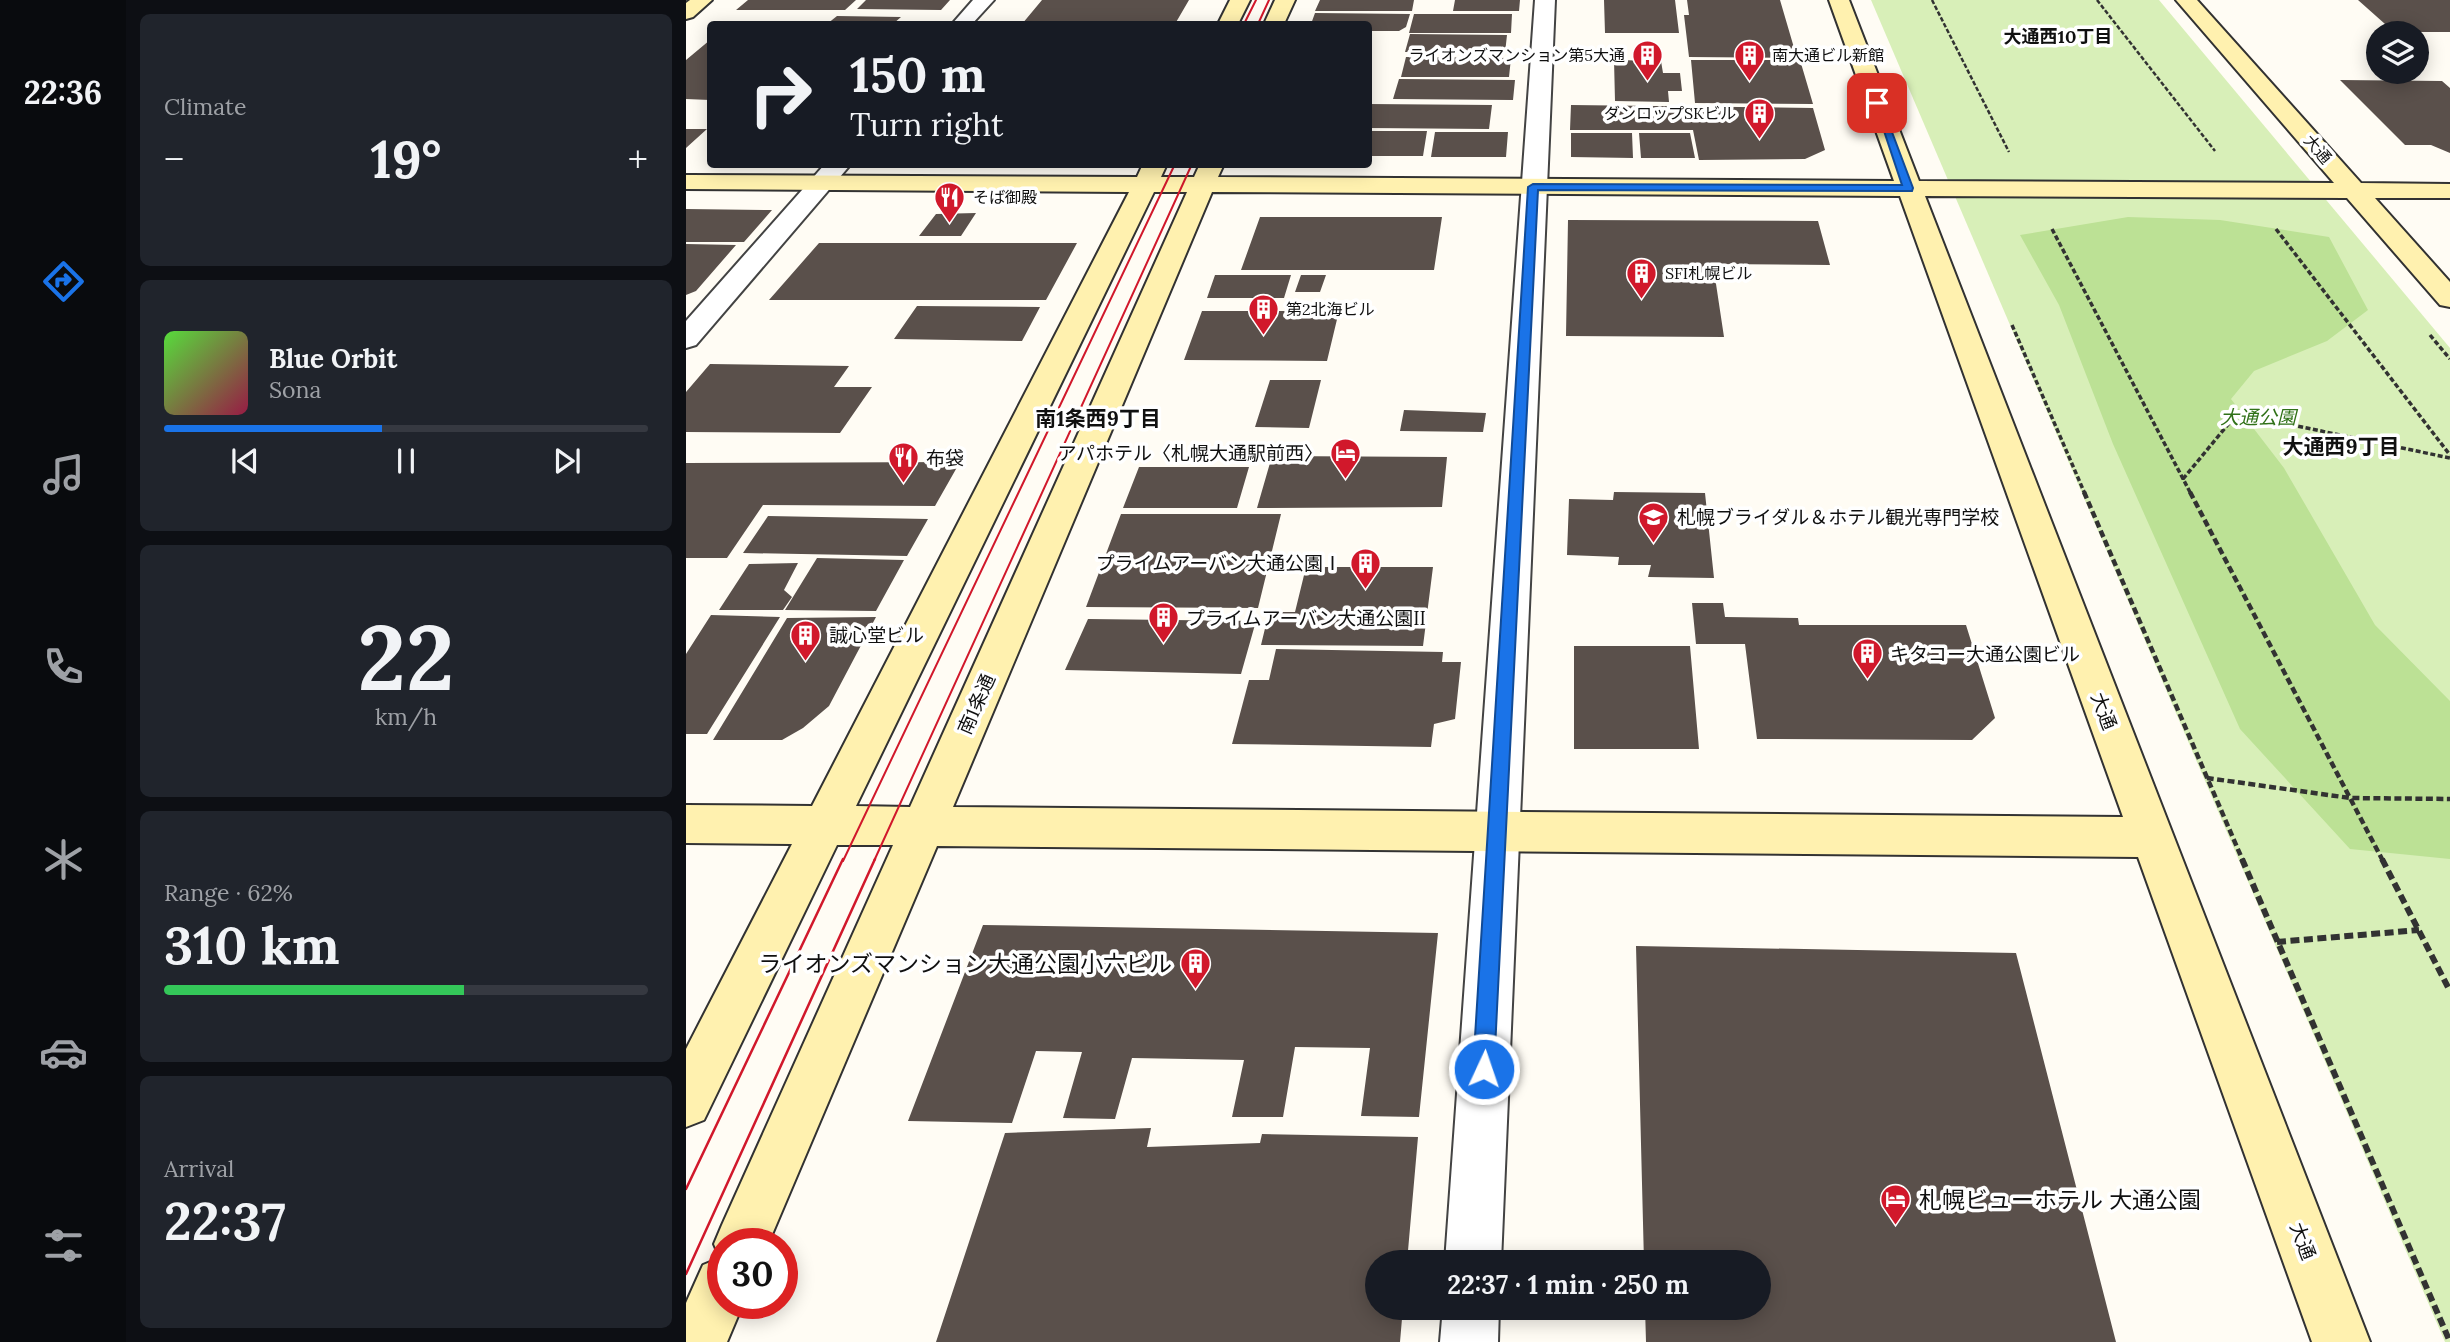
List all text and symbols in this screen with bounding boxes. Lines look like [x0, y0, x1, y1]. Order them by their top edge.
map controls [2366, 21, 2429, 84]
button: layers [2366, 21, 2429, 84]
district label: 大通西10丁目 [2004, 25, 2112, 48]
building icon: ライオンズマンション第5大通 [1631, 38, 1665, 82]
building icon: 南大通ビル新館 [1732, 38, 1766, 82]
text: 150 m [850, 43, 986, 105]
place label: ライオンズマンション第5大通 [1409, 45, 1625, 65]
place label: 南大通ビル新館 [1772, 45, 1884, 65]
icon: right [735, 49, 826, 140]
text: 22:36 [24, 72, 102, 113]
pin [1847, 73, 1907, 133]
icon: arrive [1858, 84, 1896, 122]
text: Climate [164, 92, 246, 121]
building icon: ダンロップSKビル [1742, 96, 1776, 140]
place label: ダンロップSKビル [1604, 103, 1736, 123]
text: Turn right [850, 104, 1003, 145]
text: 19° [371, 126, 441, 192]
street label: 大通 [2300, 130, 2336, 168]
text: − [164, 135, 184, 183]
text: + [628, 135, 648, 183]
restaurant icon: そば御殿 [933, 180, 967, 224]
place label: そば御殿 [973, 187, 1037, 207]
building icon: SFI札幌ビル [1625, 256, 1659, 300]
icon: directions [39, 257, 88, 306]
place label: SFI札幌ビル [1665, 263, 1752, 283]
building icon: 第2北海ビル [1246, 292, 1280, 336]
place label: 第2北海ビル [1286, 299, 1375, 319]
text: Blue Orbit [269, 342, 397, 375]
text: Sona [269, 375, 321, 404]
district label: 南1条西9丁目 [1035, 405, 1161, 432]
park label: 大通公園 [2220, 405, 2299, 429]
district label: 大通西9丁目 [2282, 433, 2400, 460]
hotel icon: アパホテル〈札幌大通駅前西〉 [1329, 436, 1363, 480]
restaurant icon: 布袋 [886, 441, 920, 485]
place label: アパホテル〈札幌大通駅前西〉 [1057, 441, 1323, 465]
icon: previous [226, 442, 264, 480]
icon: pause [387, 442, 425, 480]
icon: next [548, 442, 586, 480]
place label: 布袋 [926, 446, 964, 470]
icon: music [39, 450, 88, 499]
school or university icon: 札幌ブライダル＆ホテル観光専門学校 [1637, 500, 1671, 544]
place label: 札幌ブライダル＆ホテル観光専門学校 [1677, 505, 1999, 529]
building icon: プライムアーバン大通公園Ⅰ [1348, 546, 1382, 590]
place label: プライムアーバン大通公園Ⅰ [1096, 551, 1342, 575]
text: 22 [357, 598, 455, 715]
building icon: プライムアーバン大通公園II [1146, 601, 1180, 645]
place label: プライムアーバン大通公園II [1186, 606, 1426, 630]
building icon: 誠心堂ビル [789, 618, 823, 662]
place label: 誠心堂ビル [829, 623, 924, 647]
building icon: キタコー大通公園ビル [1850, 637, 1884, 681]
icon: phone [39, 642, 88, 691]
place label: キタコー大通公園ビル [1890, 642, 2080, 666]
street label: 南1条通 [952, 670, 1000, 738]
street label: 大通 [2086, 689, 2122, 733]
text: km/h [375, 702, 437, 731]
icon: climate [39, 835, 88, 884]
text: Range · 62% [164, 878, 293, 907]
text: 310 km [164, 912, 340, 978]
building icon: ライオンズマンション大通公園小六ビル [1178, 946, 1212, 990]
place label: ライオンズマンション大通公園小六ビル [758, 949, 1172, 978]
icon: car [39, 1028, 88, 1077]
position arrow [1447, 1032, 1521, 1106]
text: Arrival [164, 1154, 234, 1183]
hotel icon: 札幌ビューホテル 大通公園 [1879, 1182, 1913, 1226]
place label: 札幌ビューホテル 大通公園 [1919, 1185, 2201, 1214]
text: 22:37 [164, 1188, 286, 1254]
street label: 大通 [2285, 1219, 2321, 1263]
icon: filters [39, 1221, 88, 1270]
speed limit sign: 30 [707, 1228, 798, 1319]
text: 22:37 · 1 min · 250 m [1447, 1268, 1689, 1301]

